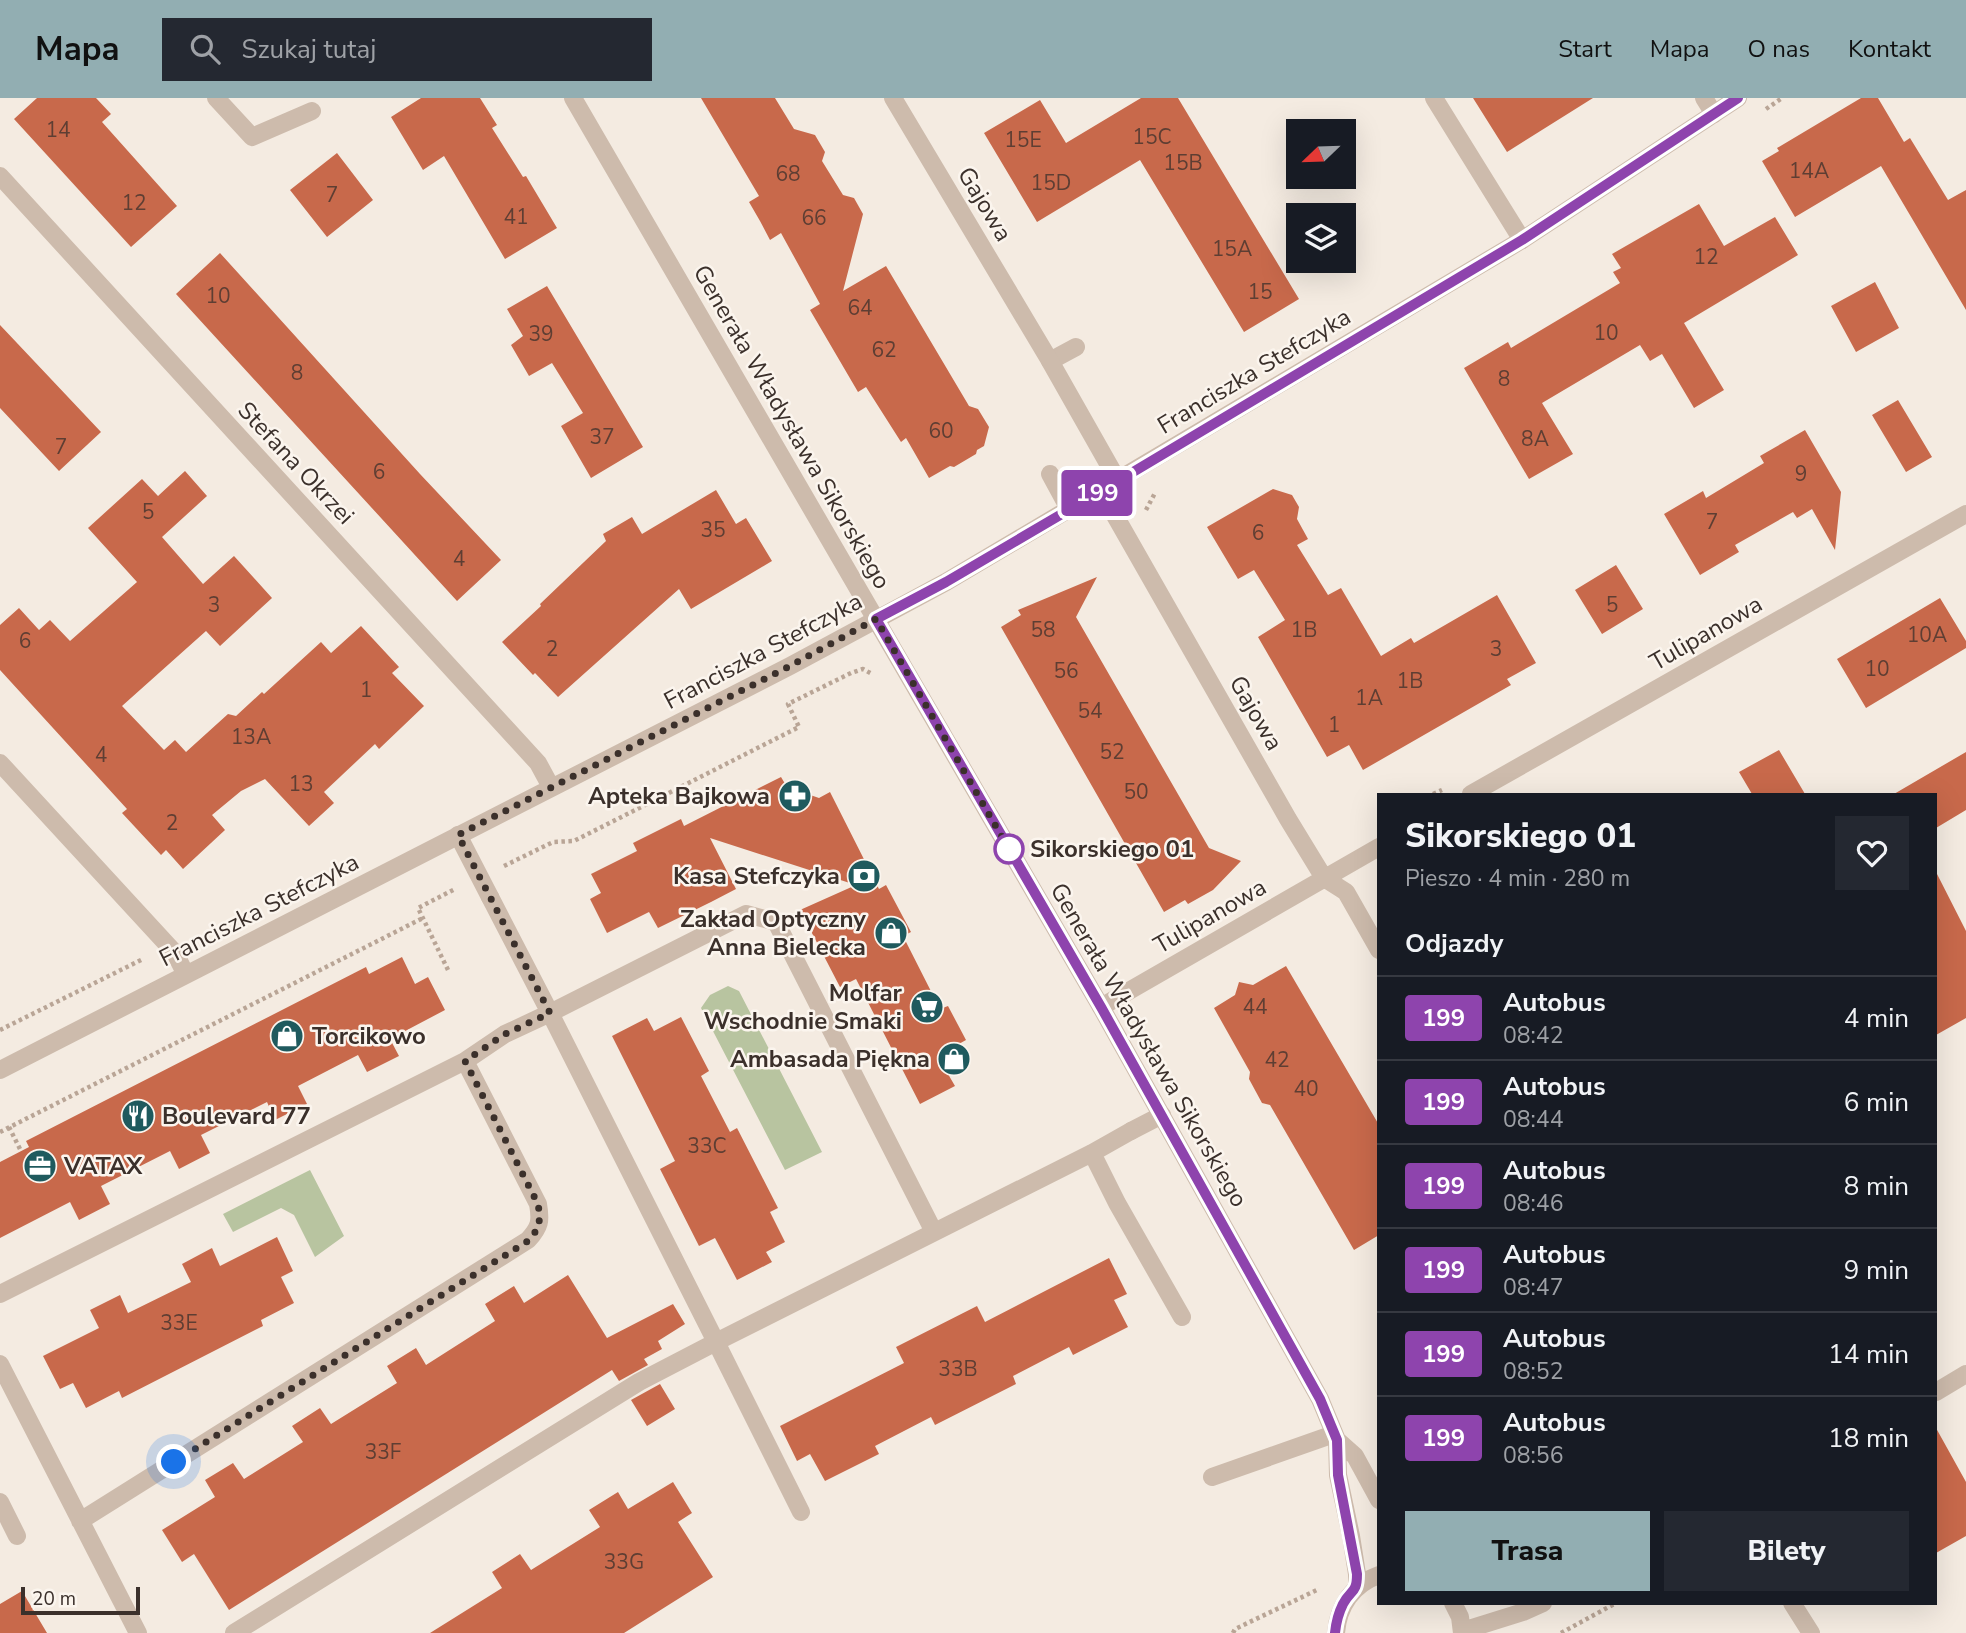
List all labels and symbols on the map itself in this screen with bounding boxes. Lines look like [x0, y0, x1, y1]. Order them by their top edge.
house number: 14 [45, 116, 71, 144]
north arrow [1286, 119, 1356, 189]
house number: 15C [1132, 123, 1172, 151]
house number: 15E [1004, 126, 1042, 154]
house number: 15B [1163, 149, 1203, 177]
house number: 14A [1789, 157, 1829, 185]
house number: 68 [775, 160, 801, 188]
street label: Gajowa [950, 161, 1020, 247]
house number: 15D [1031, 169, 1071, 197]
house number: 7 [326, 181, 338, 209]
house number: 12 [121, 189, 147, 217]
house number: 41 [503, 203, 529, 231]
house number: 66 [801, 204, 827, 232]
house number: 15A [1212, 235, 1252, 263]
house number: 12 [1693, 243, 1719, 271]
street label: Generała Władysława Sikorskiego [686, 259, 898, 595]
house number: 15 [1247, 278, 1273, 306]
house number: 10 [205, 282, 231, 310]
house number: 64 [847, 294, 873, 322]
street label: Franciszka Stefczyka [1151, 301, 1357, 441]
house number: 10 [1593, 319, 1619, 347]
house number: 39 [528, 320, 554, 348]
house number: 62 [871, 336, 897, 364]
house number: 8 [291, 359, 303, 387]
house number: 8 [1498, 365, 1510, 393]
street label: Stefana Okrzei [231, 395, 361, 531]
house number: 60 [928, 417, 954, 445]
house number: 37 [589, 423, 615, 451]
house number: 8A [1521, 425, 1549, 453]
house number: 7 [55, 433, 67, 461]
house number: 6 [373, 458, 385, 486]
house number: 9 [1795, 460, 1807, 488]
line badge: 199 [1057, 470, 1137, 516]
house number: 5 [142, 498, 154, 526]
house number: 7 [1706, 508, 1718, 536]
house number: 35 [700, 516, 726, 544]
house number: 6 [1252, 519, 1264, 547]
house number: 4 [453, 545, 465, 573]
street label: Franciszka Stefczyka [658, 585, 868, 717]
street label: Tulipanowa [1644, 588, 1768, 678]
house number: 3 [208, 591, 220, 619]
house number: 5 [1606, 591, 1618, 619]
house number: 58 [1030, 616, 1056, 644]
house number: 1B [1291, 616, 1317, 644]
house number: 10A [1907, 621, 1947, 649]
house number: 6 [19, 627, 31, 655]
house number: 2 [546, 635, 558, 663]
house number: 3 [1490, 635, 1502, 663]
house number: 10 [1864, 655, 1890, 683]
house number: 56 [1053, 657, 1079, 685]
house number: 1B [1397, 667, 1423, 695]
street label: Gajowa [1222, 670, 1290, 756]
house number: 1 [360, 676, 372, 704]
house number: 1A [1355, 684, 1383, 712]
house number: 54 [1077, 697, 1103, 725]
house number: 1 [1328, 711, 1340, 739]
house number: 13A [231, 723, 271, 751]
house number: 52 [1099, 738, 1125, 766]
house number: 4 [95, 741, 107, 769]
house number: 13 [288, 770, 314, 798]
pharmacy icon: Apteka Bajkowa [776, 777, 814, 815]
house number: 50 [1123, 778, 1149, 806]
place label: Apteka Bajkowa [588, 780, 770, 812]
house number: 2 [166, 809, 178, 837]
place label: Sikorskiego 01 [1030, 833, 1194, 865]
marker: Sikorskiego 01 [994, 834, 1024, 864]
street label: Franciszka Stefczyka [154, 846, 364, 974]
bank icon: Kasa Stefczyka [845, 857, 883, 895]
place label: Kasa Stefczyka [673, 860, 840, 892]
street label: Tulipanowa [1148, 871, 1272, 961]
street label: Generała Władysława Sikorskiego [1043, 877, 1255, 1213]
place label: Zakład Optyczny Anna Bielecka [680, 903, 866, 963]
shop icon: Zakład Optyczny Anna Bielecka [872, 914, 910, 952]
place label: Molfar Wschodnie Smaki [704, 977, 903, 1037]
supermarket icon: Molfar Wschodnie Smaki [908, 988, 946, 1026]
house number: 44 [1242, 993, 1268, 1021]
shop icon: Torcikowo [268, 1017, 306, 1055]
place label: Torcikowo [312, 1020, 426, 1052]
shop icon: Ambasada Piękna [935, 1040, 973, 1078]
place label: Ambasada Piękna [730, 1043, 930, 1075]
house number: 42 [1264, 1046, 1290, 1074]
house number: 40 [1293, 1075, 1319, 1103]
restaurant icon: Boulevard 77 [119, 1097, 157, 1135]
place label: Boulevard 77 [162, 1100, 311, 1132]
house number: 33C [687, 1132, 727, 1160]
office icon: VATAX [21, 1147, 59, 1185]
place label: VATAX [63, 1150, 143, 1182]
house number: 33E [160, 1309, 198, 1337]
house number: 33B [938, 1355, 978, 1383]
house number: 33F [365, 1438, 401, 1466]
your location [156, 1444, 191, 1479]
house number: 33G [604, 1548, 644, 1576]
scale bar [21, 1584, 140, 1616]

